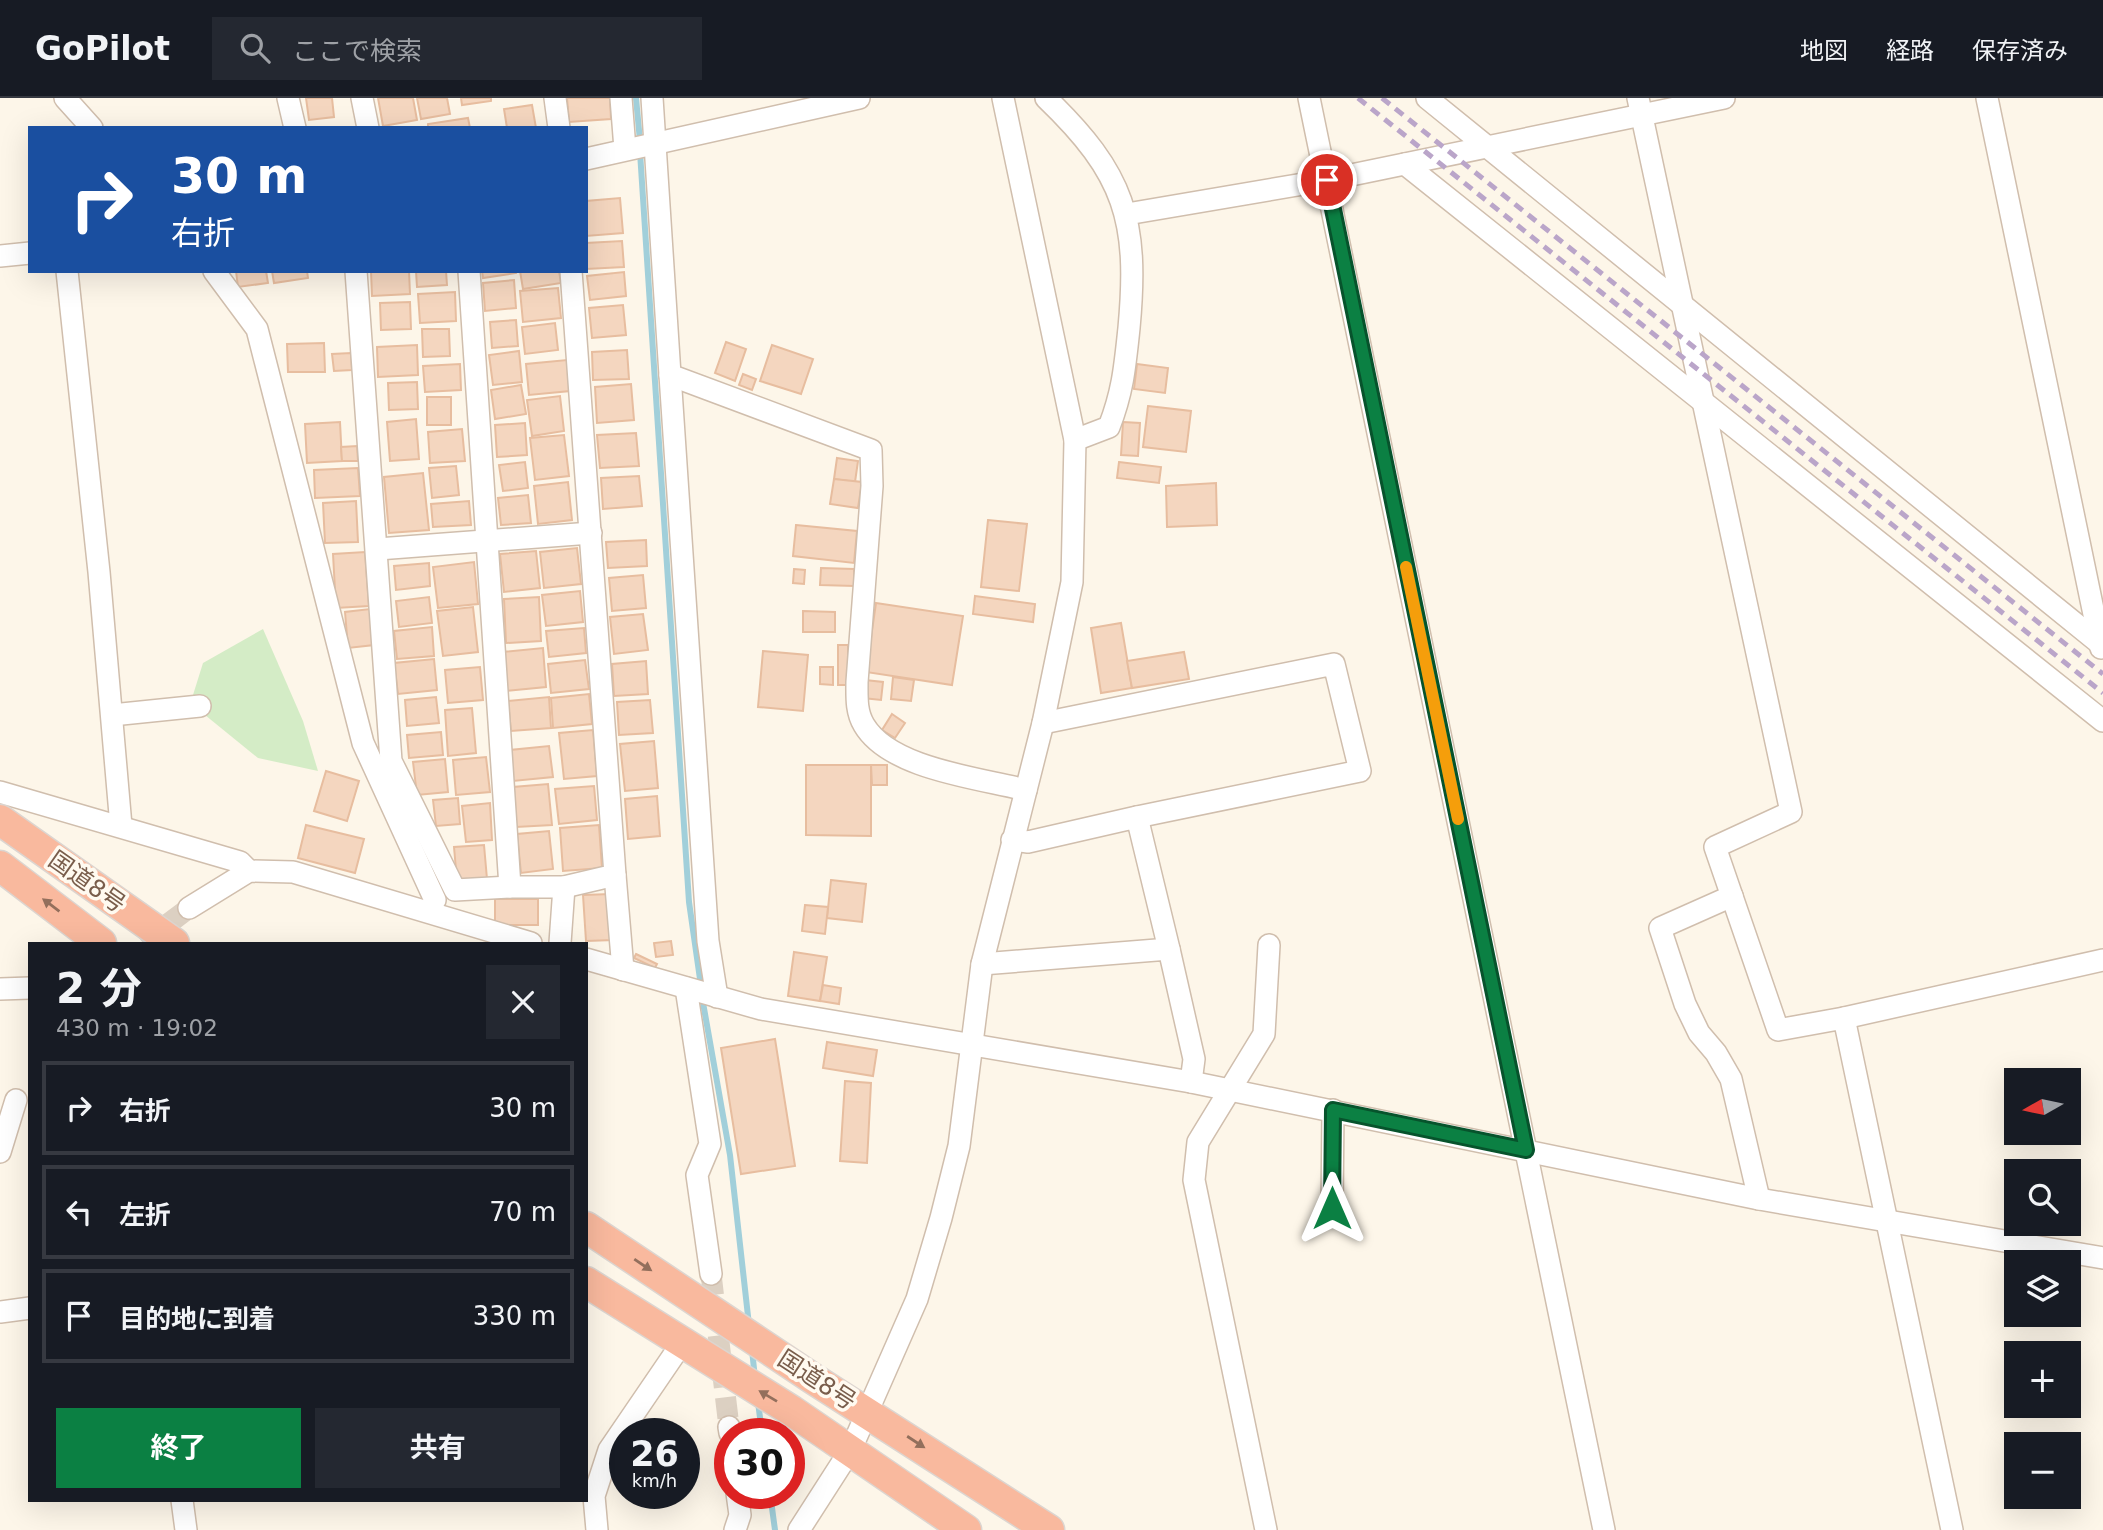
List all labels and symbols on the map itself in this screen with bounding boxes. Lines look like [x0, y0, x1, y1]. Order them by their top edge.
pin [1297, 150, 1357, 210]
street label: 国道8号 [43, 846, 131, 918]
one-way arrow [42, 897, 60, 912]
north arrow [2004, 1068, 2081, 1144]
position arrow [1295, 1171, 1369, 1245]
one-way arrow [633, 1258, 652, 1271]
street label: 国道8号 [773, 1344, 861, 1416]
one-way arrow [758, 1389, 777, 1402]
speed limit sign: 30 [714, 1418, 805, 1509]
one-way arrow [906, 1436, 925, 1449]

